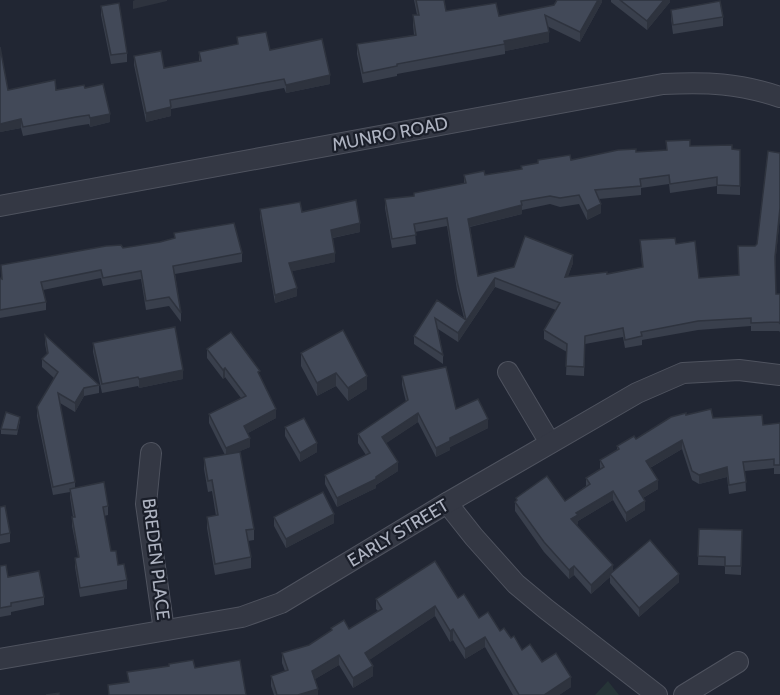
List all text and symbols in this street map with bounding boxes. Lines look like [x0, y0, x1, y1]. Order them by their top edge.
street label: MUNRO ROAD [330, 112, 450, 156]
street label: EARLY STREET [344, 494, 453, 572]
street label: BREDEN PLACE [138, 497, 174, 621]

